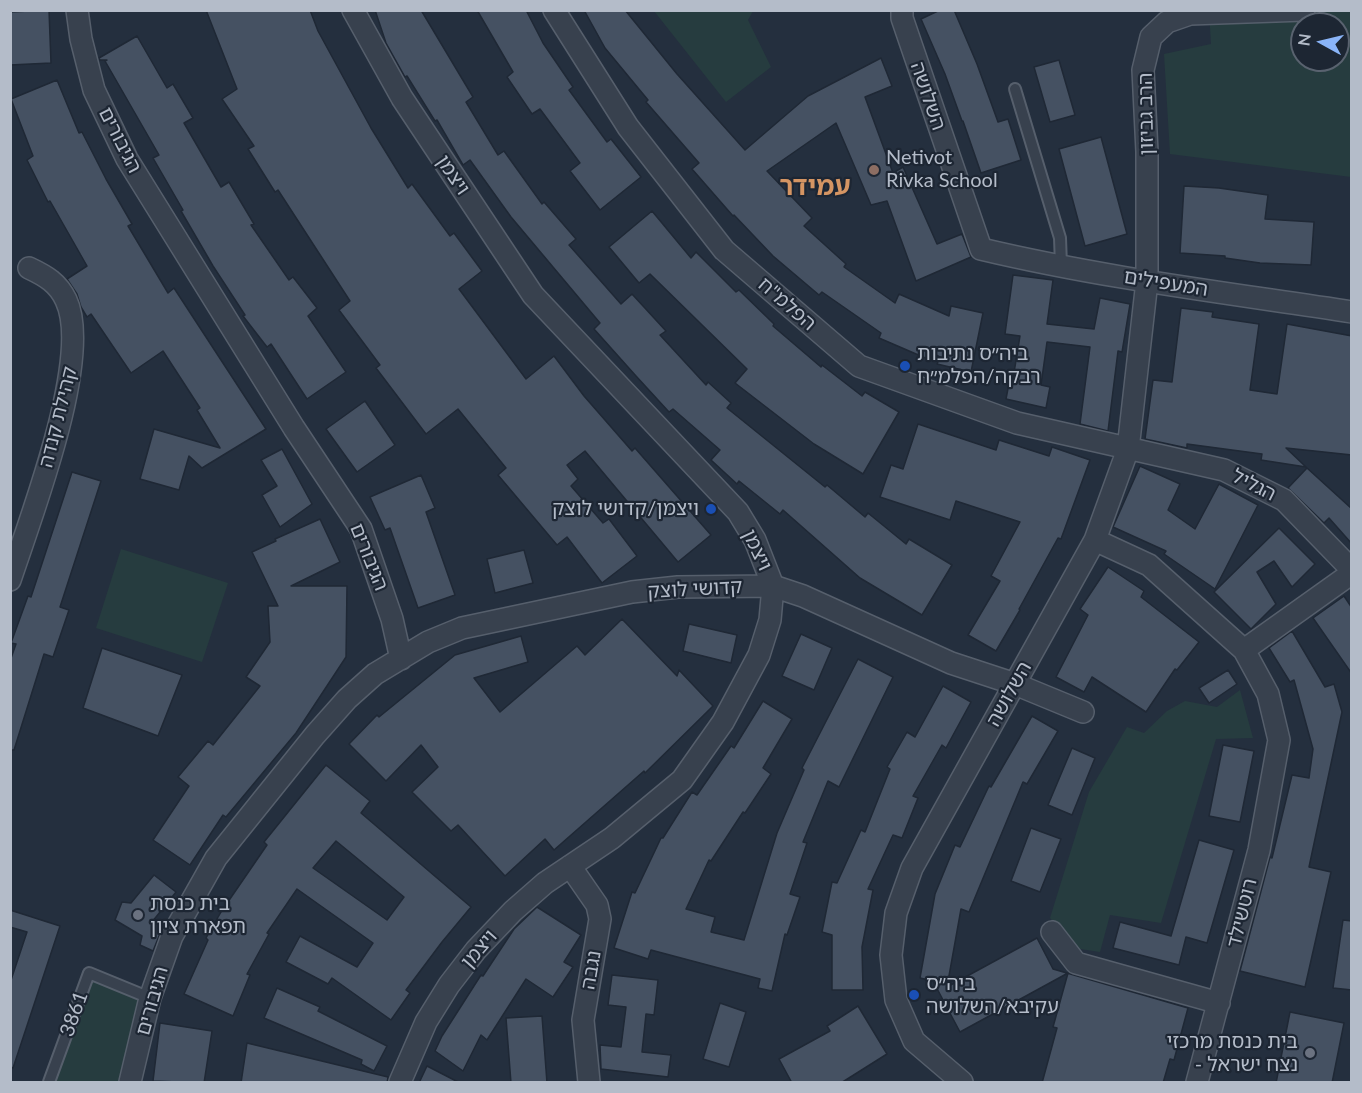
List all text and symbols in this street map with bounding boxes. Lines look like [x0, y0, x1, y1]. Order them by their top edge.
north arrow [1290, 12, 1350, 72]
text: N [1293, 32, 1314, 47]
street label: השלושה [905, 59, 951, 133]
street label: הרב גביזון [1133, 72, 1159, 156]
street label: הגיבורים [93, 103, 147, 177]
place label: Netivot Rivka School [886, 146, 998, 193]
street label: ויצמן [431, 151, 475, 199]
marker: Netivot Rivka School [867, 163, 881, 177]
district label: עמידר [779, 171, 851, 203]
street label: המעפילים [1122, 265, 1210, 301]
street label: הפלמ"ח [753, 272, 821, 336]
place label: ביה״ס נתיבות רבקה/הפלמ״ח [917, 342, 1041, 389]
marker: ביה״ס נתיבות רבקה/הפלמ״ח [898, 359, 912, 373]
street label: קהילת קנדה [34, 364, 82, 470]
street label: הגליל [1228, 464, 1280, 506]
place label: ויצמן/קדושי לוצק [552, 497, 699, 521]
marker: ויצמן/קדושי לוצק [704, 502, 718, 516]
street label: הגיבורים [345, 520, 393, 594]
street label: ויצמן [737, 526, 777, 574]
street label: קדושי לוצק [647, 575, 743, 603]
street label: השלושה [981, 657, 1037, 731]
street label: רוטשילד [1222, 876, 1262, 950]
place label: בית כנסת תפארת ציון [150, 892, 246, 939]
marker: בית כנסת תפארת ציון [131, 908, 145, 922]
street label: ויצמן [456, 925, 502, 973]
street label: נגבה [576, 949, 606, 991]
street label: הגיבורים [131, 964, 173, 1038]
place label: ביה״ס עקיבא/השלושה [926, 972, 1059, 1019]
street label: 3861 [55, 988, 93, 1040]
marker: ביה״ס עקיבא/השלושה [907, 988, 921, 1002]
place label: בית כנסת מרכזי - נצח ישראל [1167, 1030, 1298, 1077]
marker: בית כנסת מרכזי - נצח ישראל [1303, 1046, 1317, 1060]

